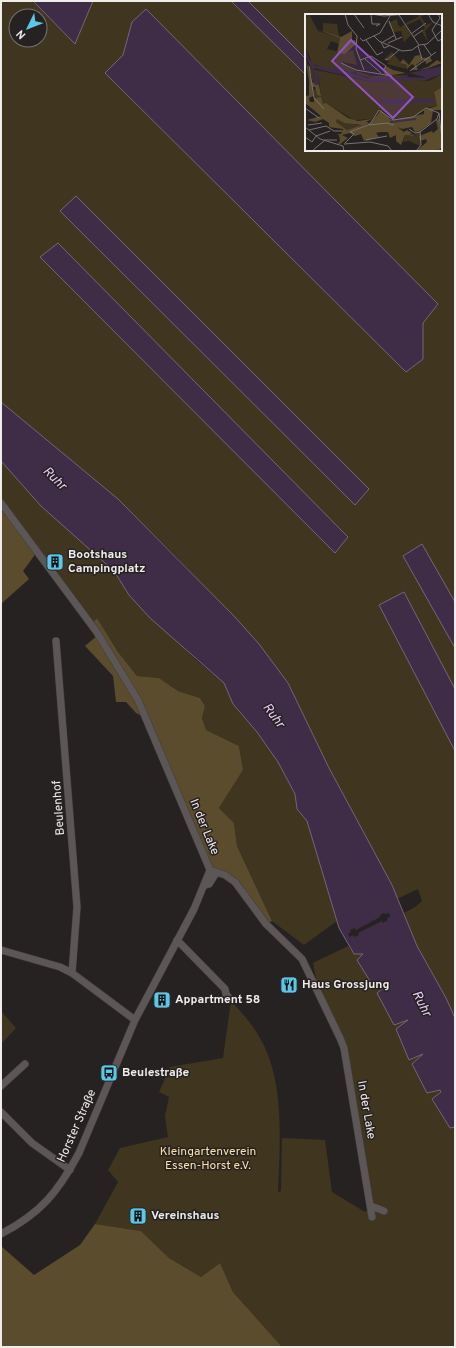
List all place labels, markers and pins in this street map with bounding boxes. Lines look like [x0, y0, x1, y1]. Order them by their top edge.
place label: Bootshaus Campingplatz [68, 547, 146, 577]
building icon: Bootshaus Campingplatz [45, 552, 65, 572]
restaurant icon: Haus Grossjung [279, 975, 299, 995]
place label: Haus Grossjung [302, 977, 389, 993]
building icon: Appartment 58 [152, 990, 172, 1010]
place label: Appartment 58 [175, 992, 260, 1008]
bus stop icon: Beulestraße [99, 1063, 119, 1083]
place label: Beulestraße [122, 1065, 190, 1081]
building icon: Vereinshaus [128, 1206, 148, 1226]
place label: Vereinshaus [151, 1208, 219, 1224]

